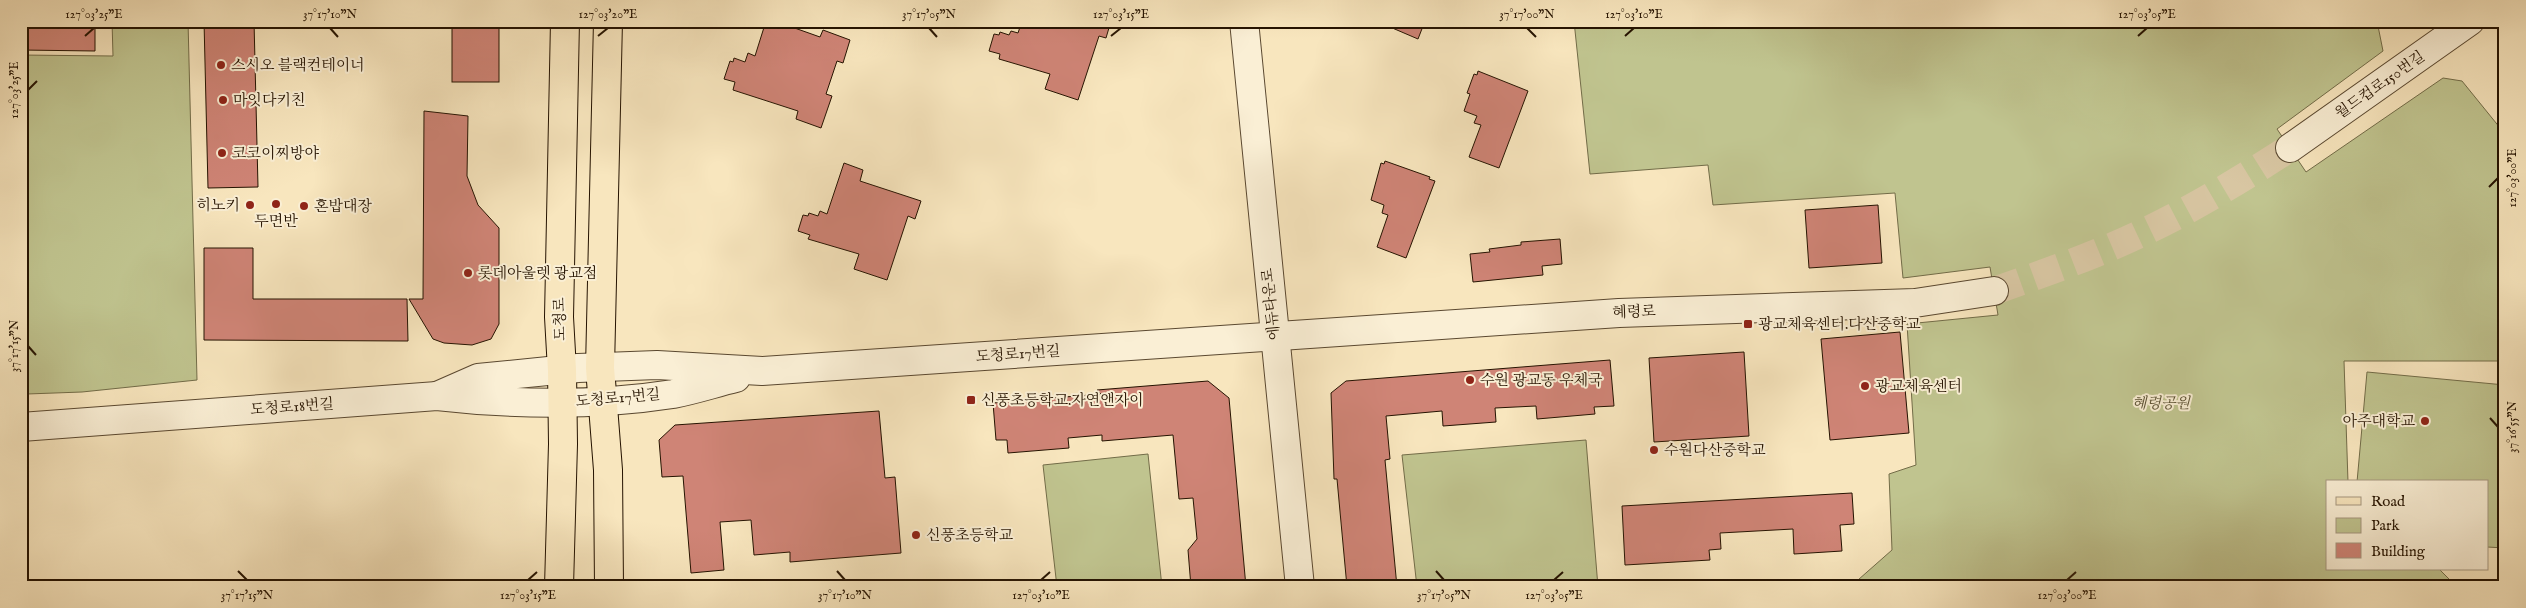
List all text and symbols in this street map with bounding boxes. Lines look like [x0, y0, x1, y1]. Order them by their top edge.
text: 127°03'25"E [65, 7, 123, 22]
text: 37°17'10"N [303, 7, 358, 22]
text: 127°03'20"E [579, 7, 637, 22]
text: 37°17'05"N [902, 7, 957, 22]
text: 127°03'15"E [1093, 7, 1149, 22]
text: 37°17'00"N [1499, 7, 1555, 22]
text: 127°03'10"E [1605, 7, 1663, 22]
text: 127°03'05"E [2118, 7, 2176, 22]
street label: 월드컵로150번길 [2331, 47, 2429, 123]
place label: 스시오 블랙컨테이너 [231, 56, 365, 75]
marker: 스시오 블랙컨테이너 [215, 59, 227, 71]
text: 127°03'25"E [7, 61, 22, 119]
place label: 마잇다키친 [233, 91, 305, 110]
marker: 마잇다키친 [217, 94, 229, 106]
place label: 코코이찌방야 [232, 144, 319, 163]
marker: 코코이찌방야 [216, 147, 228, 159]
text: 127°03'00"E [2505, 148, 2520, 208]
place label: 히노키 [197, 196, 240, 215]
place label: 혼밥대장 [314, 197, 372, 216]
marker: 두면반 [270, 198, 282, 210]
marker: 히노키 [244, 199, 256, 211]
marker: 혼밥대장 [298, 200, 310, 212]
place label: 두면반 [254, 212, 298, 231]
place label: 롯데아울렛 광교점 [478, 264, 597, 283]
street label: 에듀타운로 [1258, 266, 1284, 341]
marker: 롯데아울렛 광교점 [462, 267, 474, 279]
street label: 도청로 [550, 297, 570, 341]
street label: 혜령로 [1612, 302, 1657, 322]
place label: 광교체육센터.다산중학교 [1758, 315, 1921, 334]
marker: 광교체육센터.다산중학교 [1742, 318, 1754, 330]
text: 37°17'15"N [7, 319, 22, 372]
street label: 도청로17번길 [975, 342, 1061, 366]
place label: 수원 광교동 우체국 [1480, 371, 1603, 390]
marker: 수원 광교동 우체국 [1464, 374, 1476, 386]
place label: 광교체육센터 [1875, 377, 1962, 396]
marker: 광교체육센터 [1859, 380, 1871, 392]
street label: 도청로17번길 [575, 385, 661, 411]
place label: 신풍초등학교.자연앤자이 [981, 391, 1144, 410]
marker: 신풍초등학교.자연앤자이 [965, 394, 977, 406]
park label: 혜령공원 [2132, 394, 2191, 413]
street label: 도청로18번길 [249, 395, 335, 419]
text: 37°16'55"N [2505, 400, 2520, 453]
place label: 아주대학교 [2343, 412, 2416, 431]
marker: 아주대학교 [2419, 415, 2431, 427]
place label: 수원다산중학교 [1664, 441, 1766, 460]
marker: 수원다산중학교 [1648, 444, 1660, 456]
legend [2326, 480, 2488, 570]
text: Road [2371, 492, 2406, 511]
text: Park [2371, 516, 2401, 535]
place label: 신풍초등학교 [926, 526, 1013, 545]
marker: 신풍초등학교 [910, 529, 922, 541]
text: Building [2371, 542, 2426, 561]
text: 37°17'15"N [221, 588, 274, 603]
text: 127°03'15"E [500, 588, 556, 603]
text: 37°17'10"N [818, 588, 873, 603]
text: 127°03'10"E [1012, 588, 1070, 603]
text: 37°17'05"N [1417, 588, 1472, 603]
text: 127°03'05"E [1525, 588, 1583, 603]
text: 127°03'00"E [2037, 588, 2097, 603]

